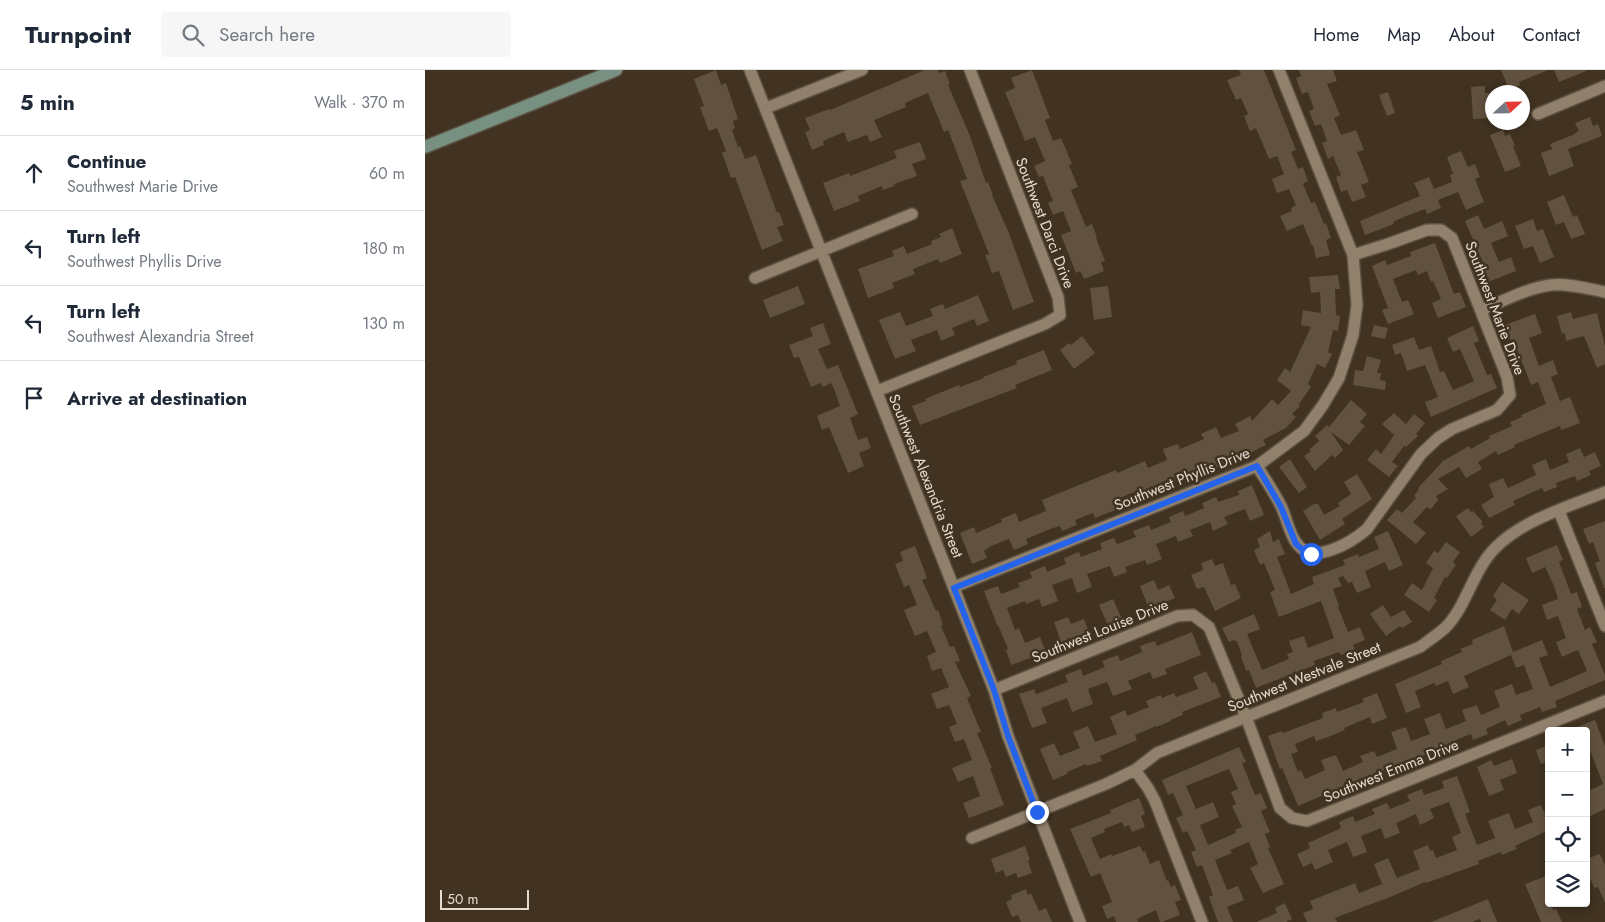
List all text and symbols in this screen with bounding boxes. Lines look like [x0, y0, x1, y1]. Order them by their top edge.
search box [161, 12, 511, 57]
text: Turnpoint [25, 17, 131, 52]
icon: search [179, 21, 207, 49]
text: Search here [219, 21, 315, 48]
text: Home [1313, 22, 1359, 48]
text: Map [1387, 22, 1421, 48]
text: About [1449, 22, 1494, 48]
text: Contact [1522, 22, 1580, 48]
north arrow [1485, 85, 1530, 130]
text: 5 min [20, 88, 75, 118]
text: Walk · 370 m [314, 91, 405, 114]
text: Continue [67, 148, 146, 175]
street label: Southwest Darci Drive [1010, 154, 1080, 292]
icon: ahead [20, 159, 48, 187]
text: 60 m [369, 162, 405, 185]
text: Southwest Marie Drive [67, 175, 218, 198]
text: Turn left [67, 223, 140, 250]
icon: left [20, 234, 48, 262]
text: 180 m [362, 237, 405, 260]
street label: Southwest Marie Drive [1459, 238, 1531, 378]
text: Southwest Phyllis Drive [67, 250, 222, 273]
text: Turn left [67, 298, 140, 325]
icon: left [20, 309, 48, 337]
text: 130 m [362, 312, 405, 335]
text: Southwest Alexandria Street [67, 325, 254, 348]
icon: arrive [20, 384, 48, 412]
text: Arrive at destination [67, 385, 247, 412]
street label: Southwest Alexandria Street [883, 391, 969, 562]
street label: Southwest Phyllis Drive [1111, 442, 1254, 516]
route start [1300, 543, 1323, 566]
street label: Southwest Louise Drive [1028, 593, 1172, 669]
street label: Southwest Westvale Street [1224, 636, 1384, 718]
map controls [1545, 727, 1590, 907]
button: + [1545, 727, 1590, 772]
street label: Southwest Emma Drive [1320, 734, 1462, 808]
button: − [1545, 772, 1590, 817]
route end [1026, 801, 1049, 824]
button: locate [1545, 817, 1590, 862]
button: layers [1545, 862, 1590, 907]
scale bar [440, 887, 529, 910]
text: 50 m [447, 889, 478, 909]

